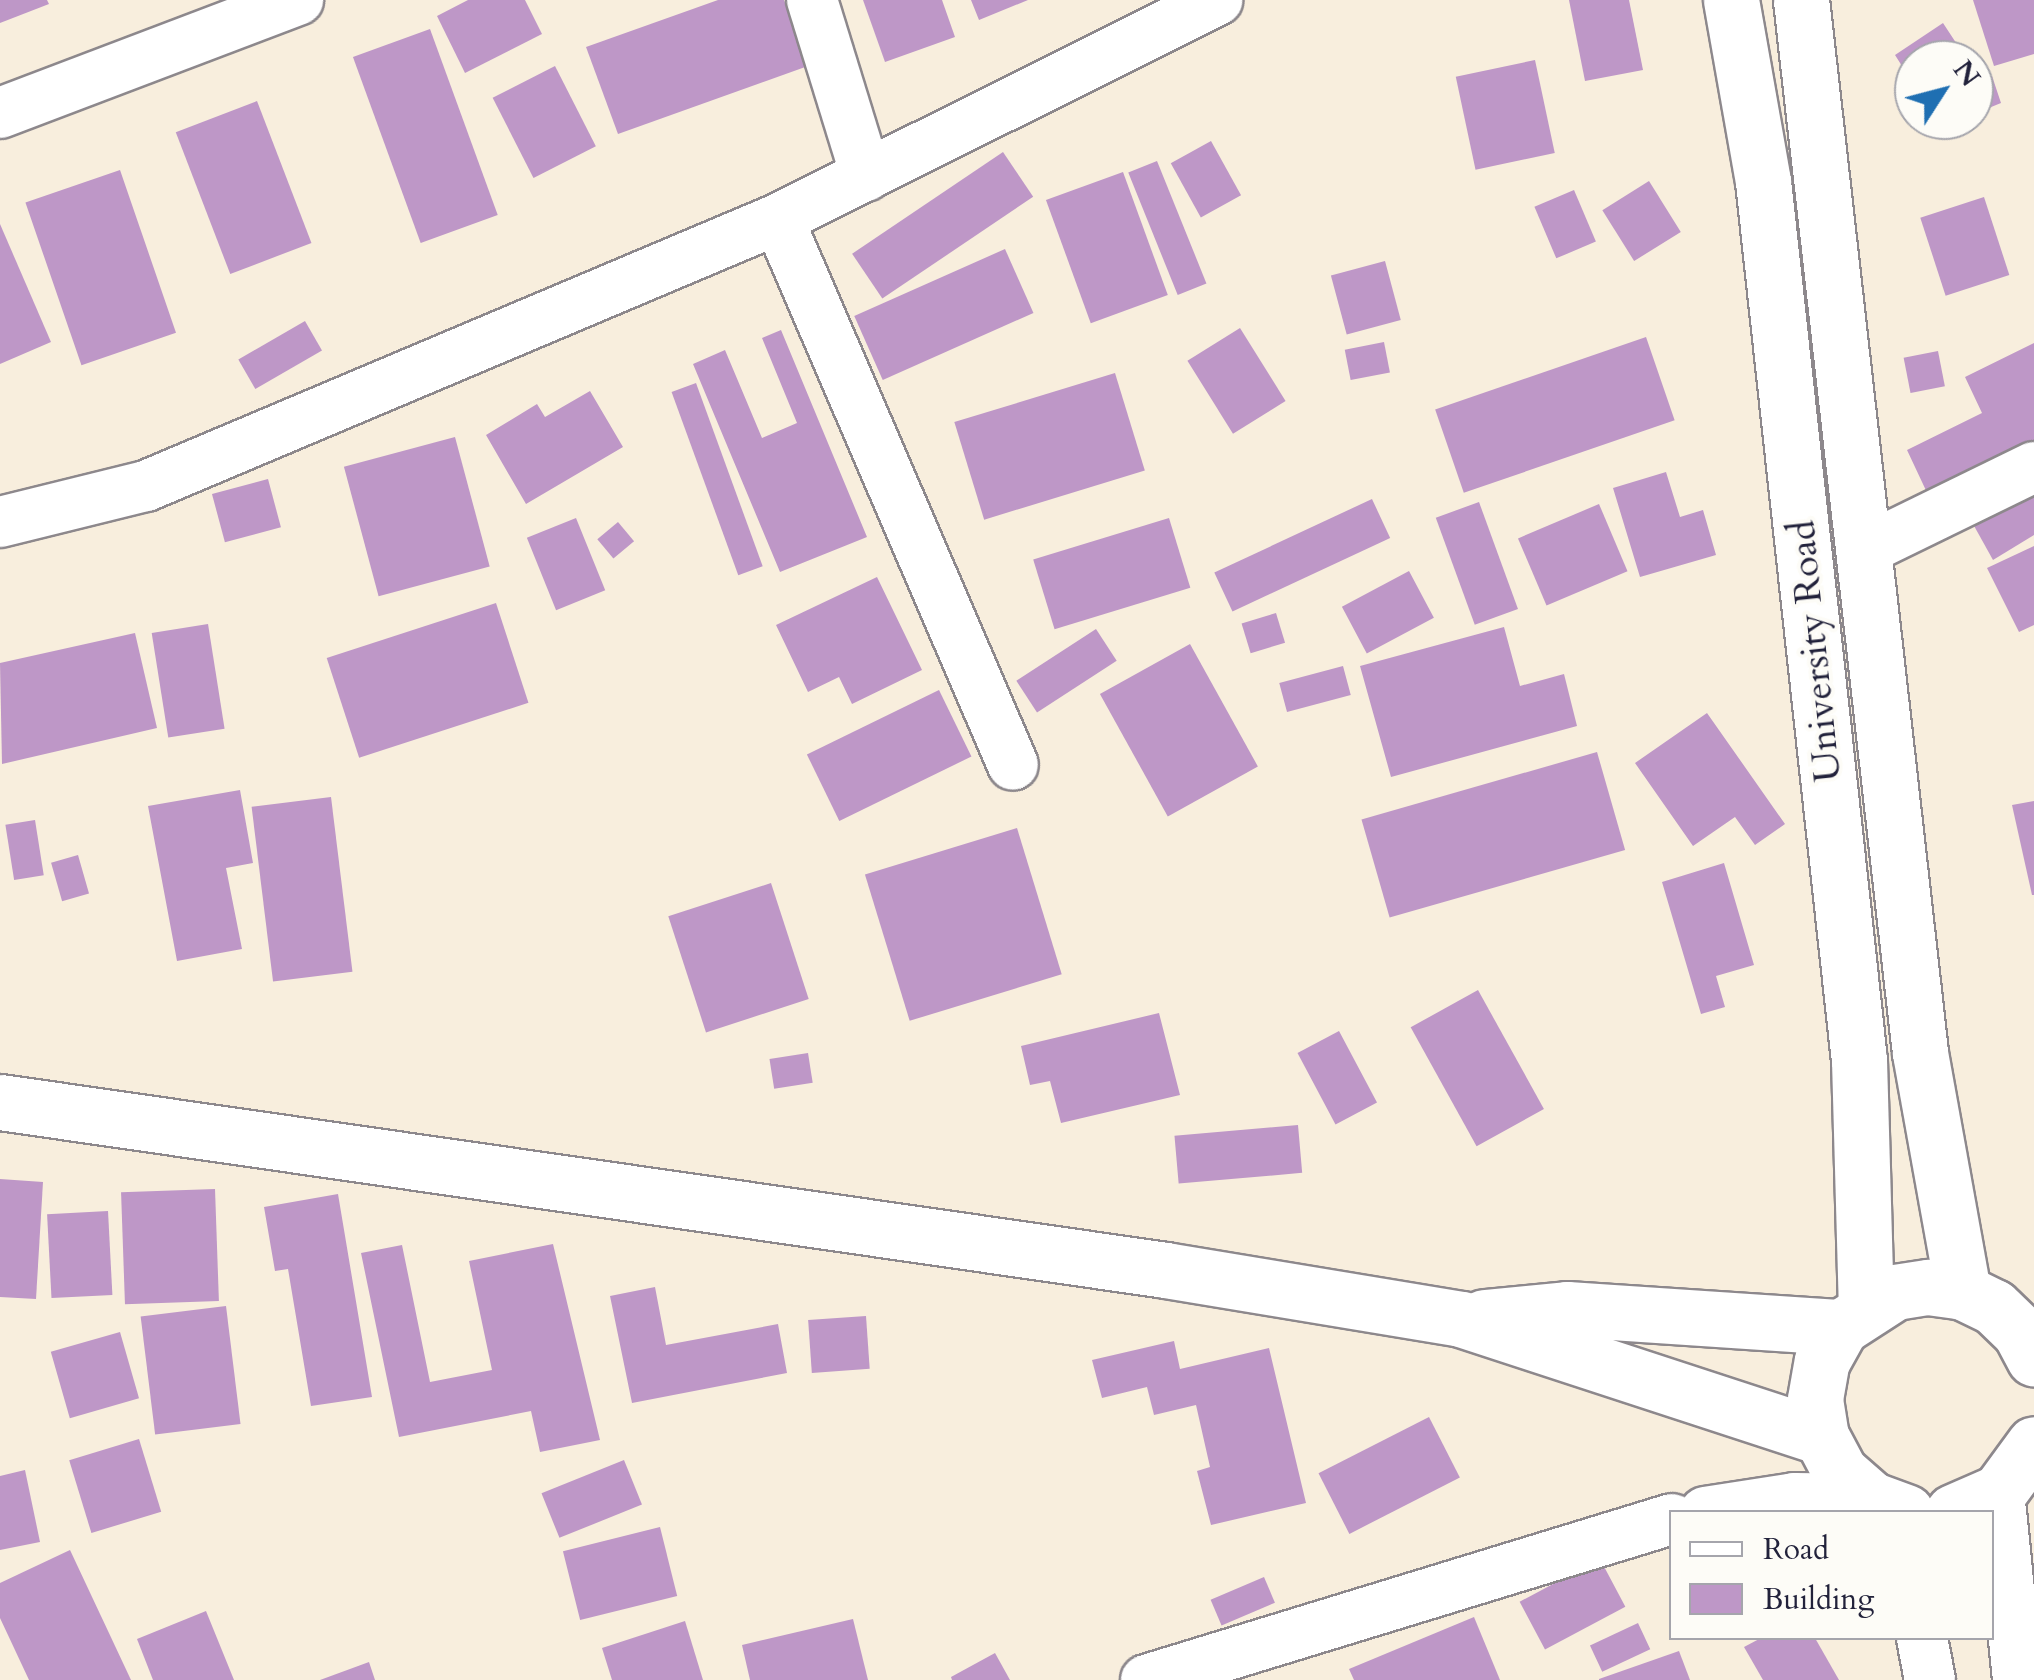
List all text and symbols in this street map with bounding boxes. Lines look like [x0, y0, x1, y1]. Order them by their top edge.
north arrow [1894, 40, 1994, 140]
text: N [1944, 53, 1989, 95]
street label: University Road [1779, 518, 1851, 784]
legend [1669, 1510, 1994, 1640]
text: Road [1763, 1529, 1829, 1570]
text: Building [1763, 1579, 1874, 1620]

